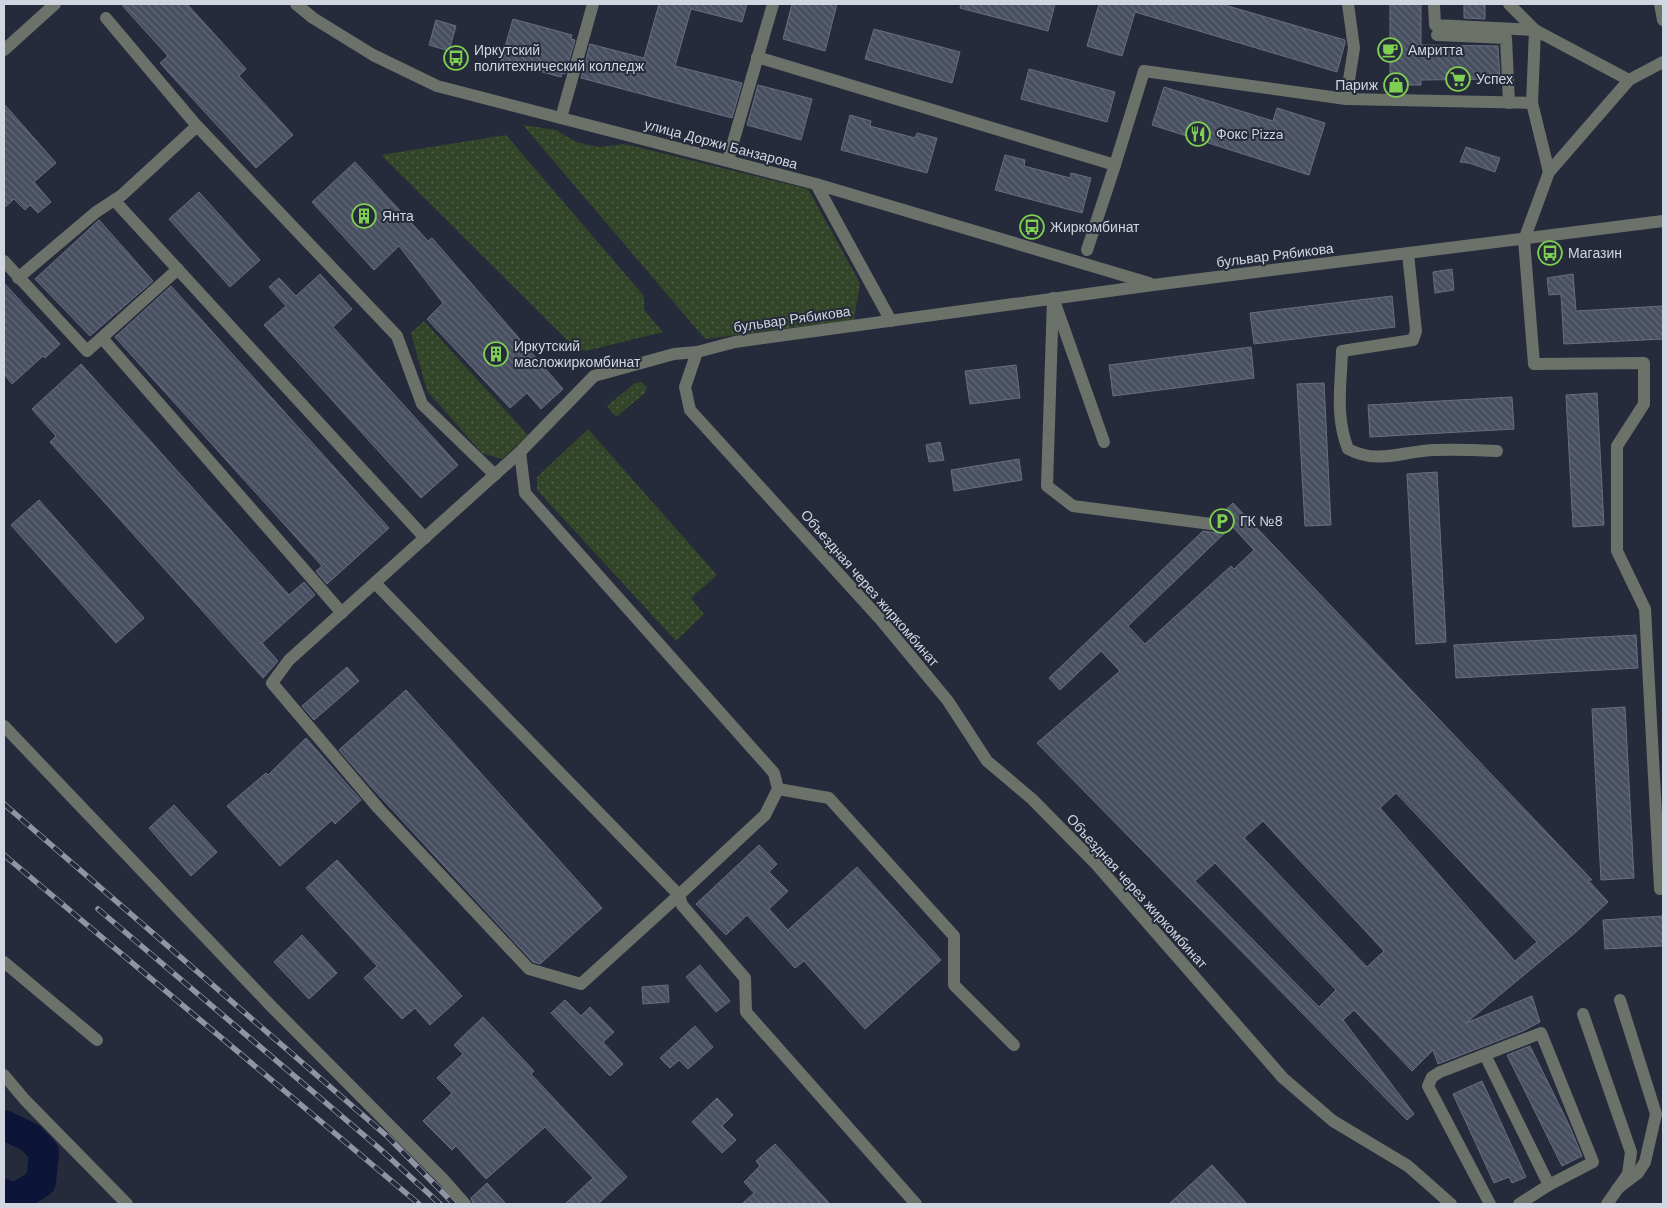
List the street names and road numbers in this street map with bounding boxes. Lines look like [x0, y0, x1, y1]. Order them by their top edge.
street label: улица Доржи Банзарова [642, 115, 800, 173]
street label: бульвар Рябикова [1215, 239, 1335, 271]
street label: бульвар Рябикова [732, 302, 852, 336]
street label: Объездная через жиркомбинат [797, 506, 944, 671]
street label: Объездная через жиркомбинат [1063, 810, 1212, 973]

